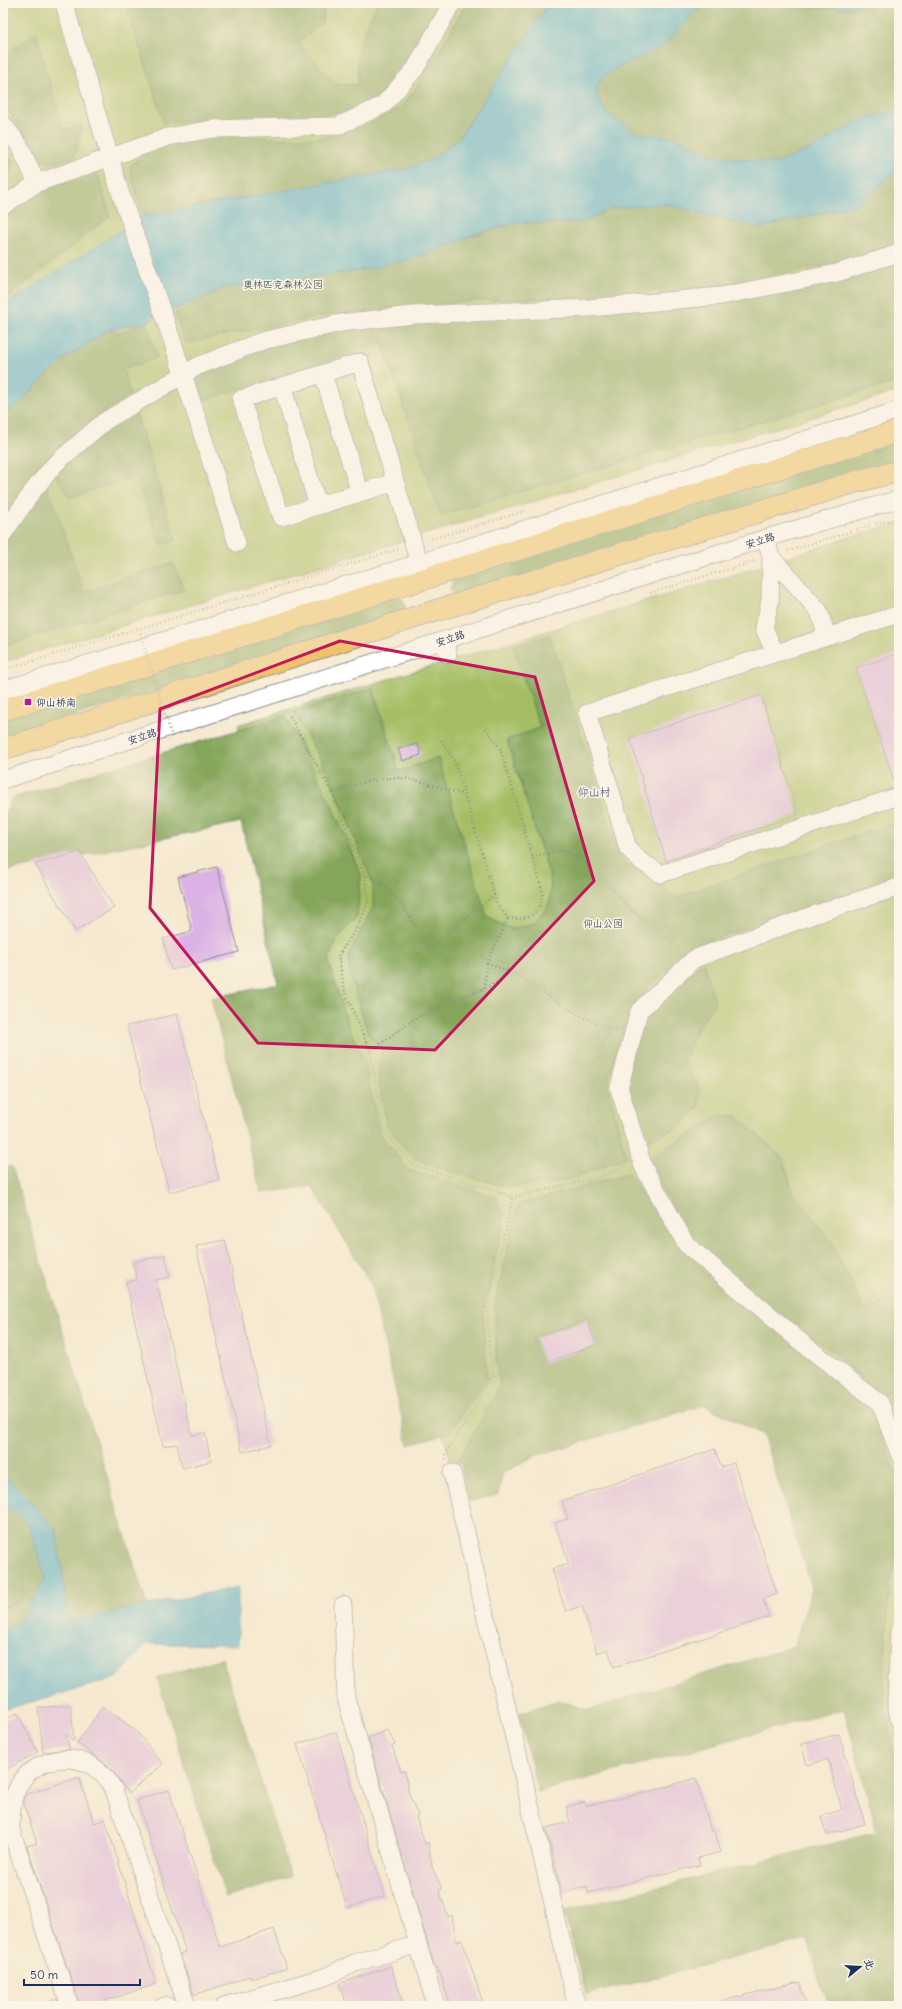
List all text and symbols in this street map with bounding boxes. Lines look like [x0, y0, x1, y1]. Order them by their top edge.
park label: 奥林匹克森林公园 [243, 278, 323, 291]
street label: 安立路 [744, 530, 776, 551]
street label: 安立路 [434, 628, 466, 649]
place label: 仰山桥南 [36, 696, 76, 709]
marker: 仰山桥南 [23, 697, 33, 707]
street label: 安立路 [126, 726, 158, 747]
district label: 仰山村 [578, 785, 611, 799]
park label: 仰山公园 [583, 917, 623, 930]
north arrow [840, 1947, 880, 1987]
text: 北 [861, 1957, 878, 1971]
scale bar [24, 1961, 140, 1987]
text: 50 m [30, 1967, 59, 1982]

